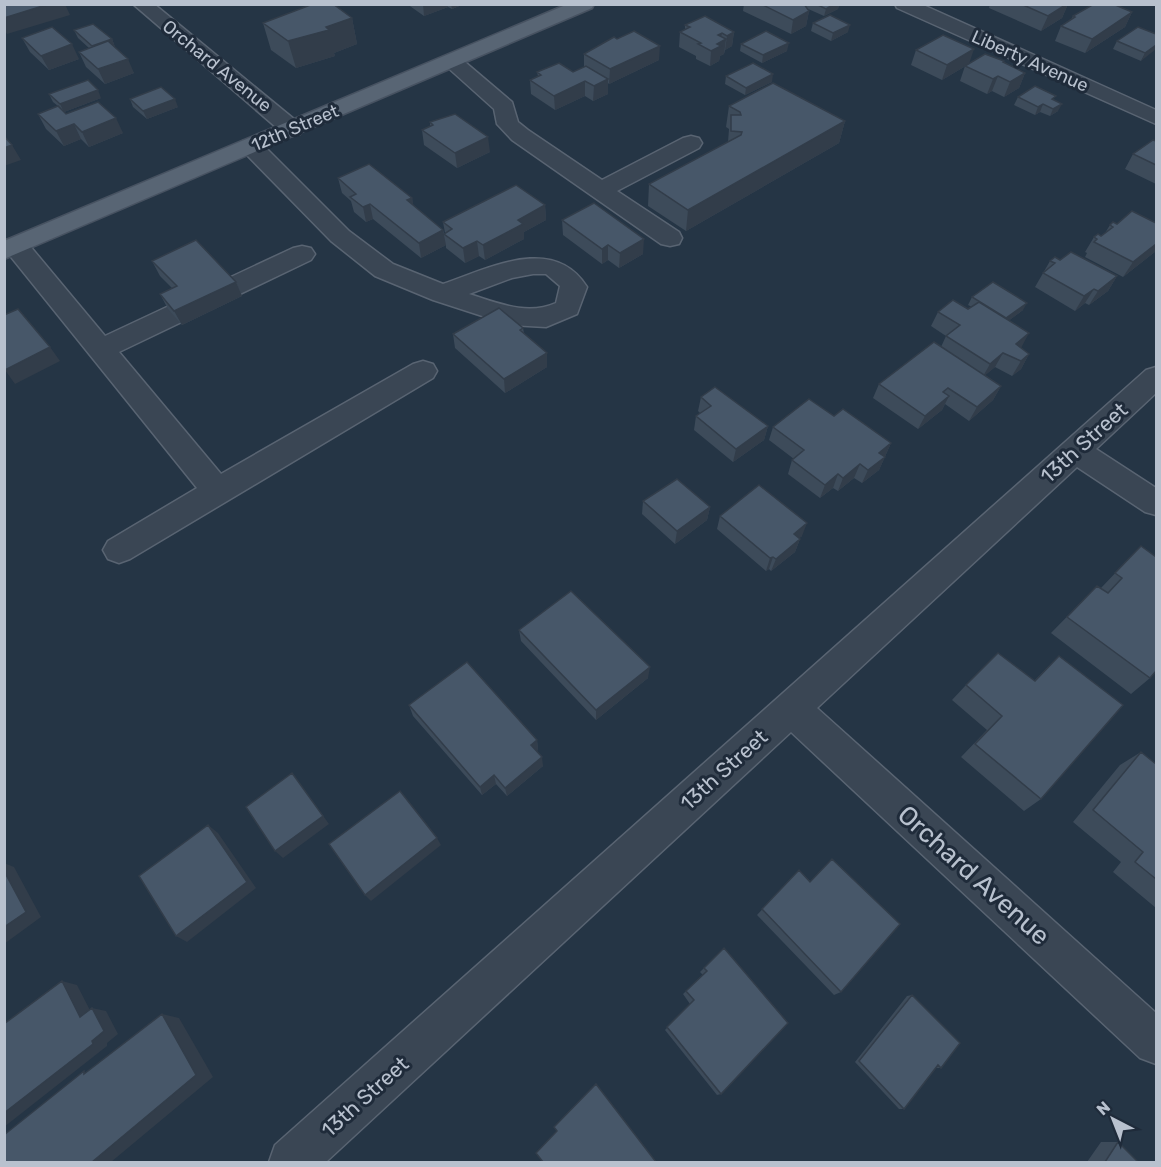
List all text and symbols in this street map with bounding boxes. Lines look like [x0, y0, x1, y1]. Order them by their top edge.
street label: Orchard Avenue [158, 15, 276, 117]
street label: Liberty Avenue [968, 25, 1092, 97]
street label: 12th Street [248, 100, 342, 156]
street label: 13th Street [1035, 397, 1132, 488]
street label: 13th Street [675, 724, 772, 815]
street label: Orchard Avenue [891, 799, 1056, 952]
street label: 13th Street [316, 1051, 413, 1142]
north arrow [1083, 1089, 1143, 1149]
text: N [1093, 1097, 1114, 1119]

